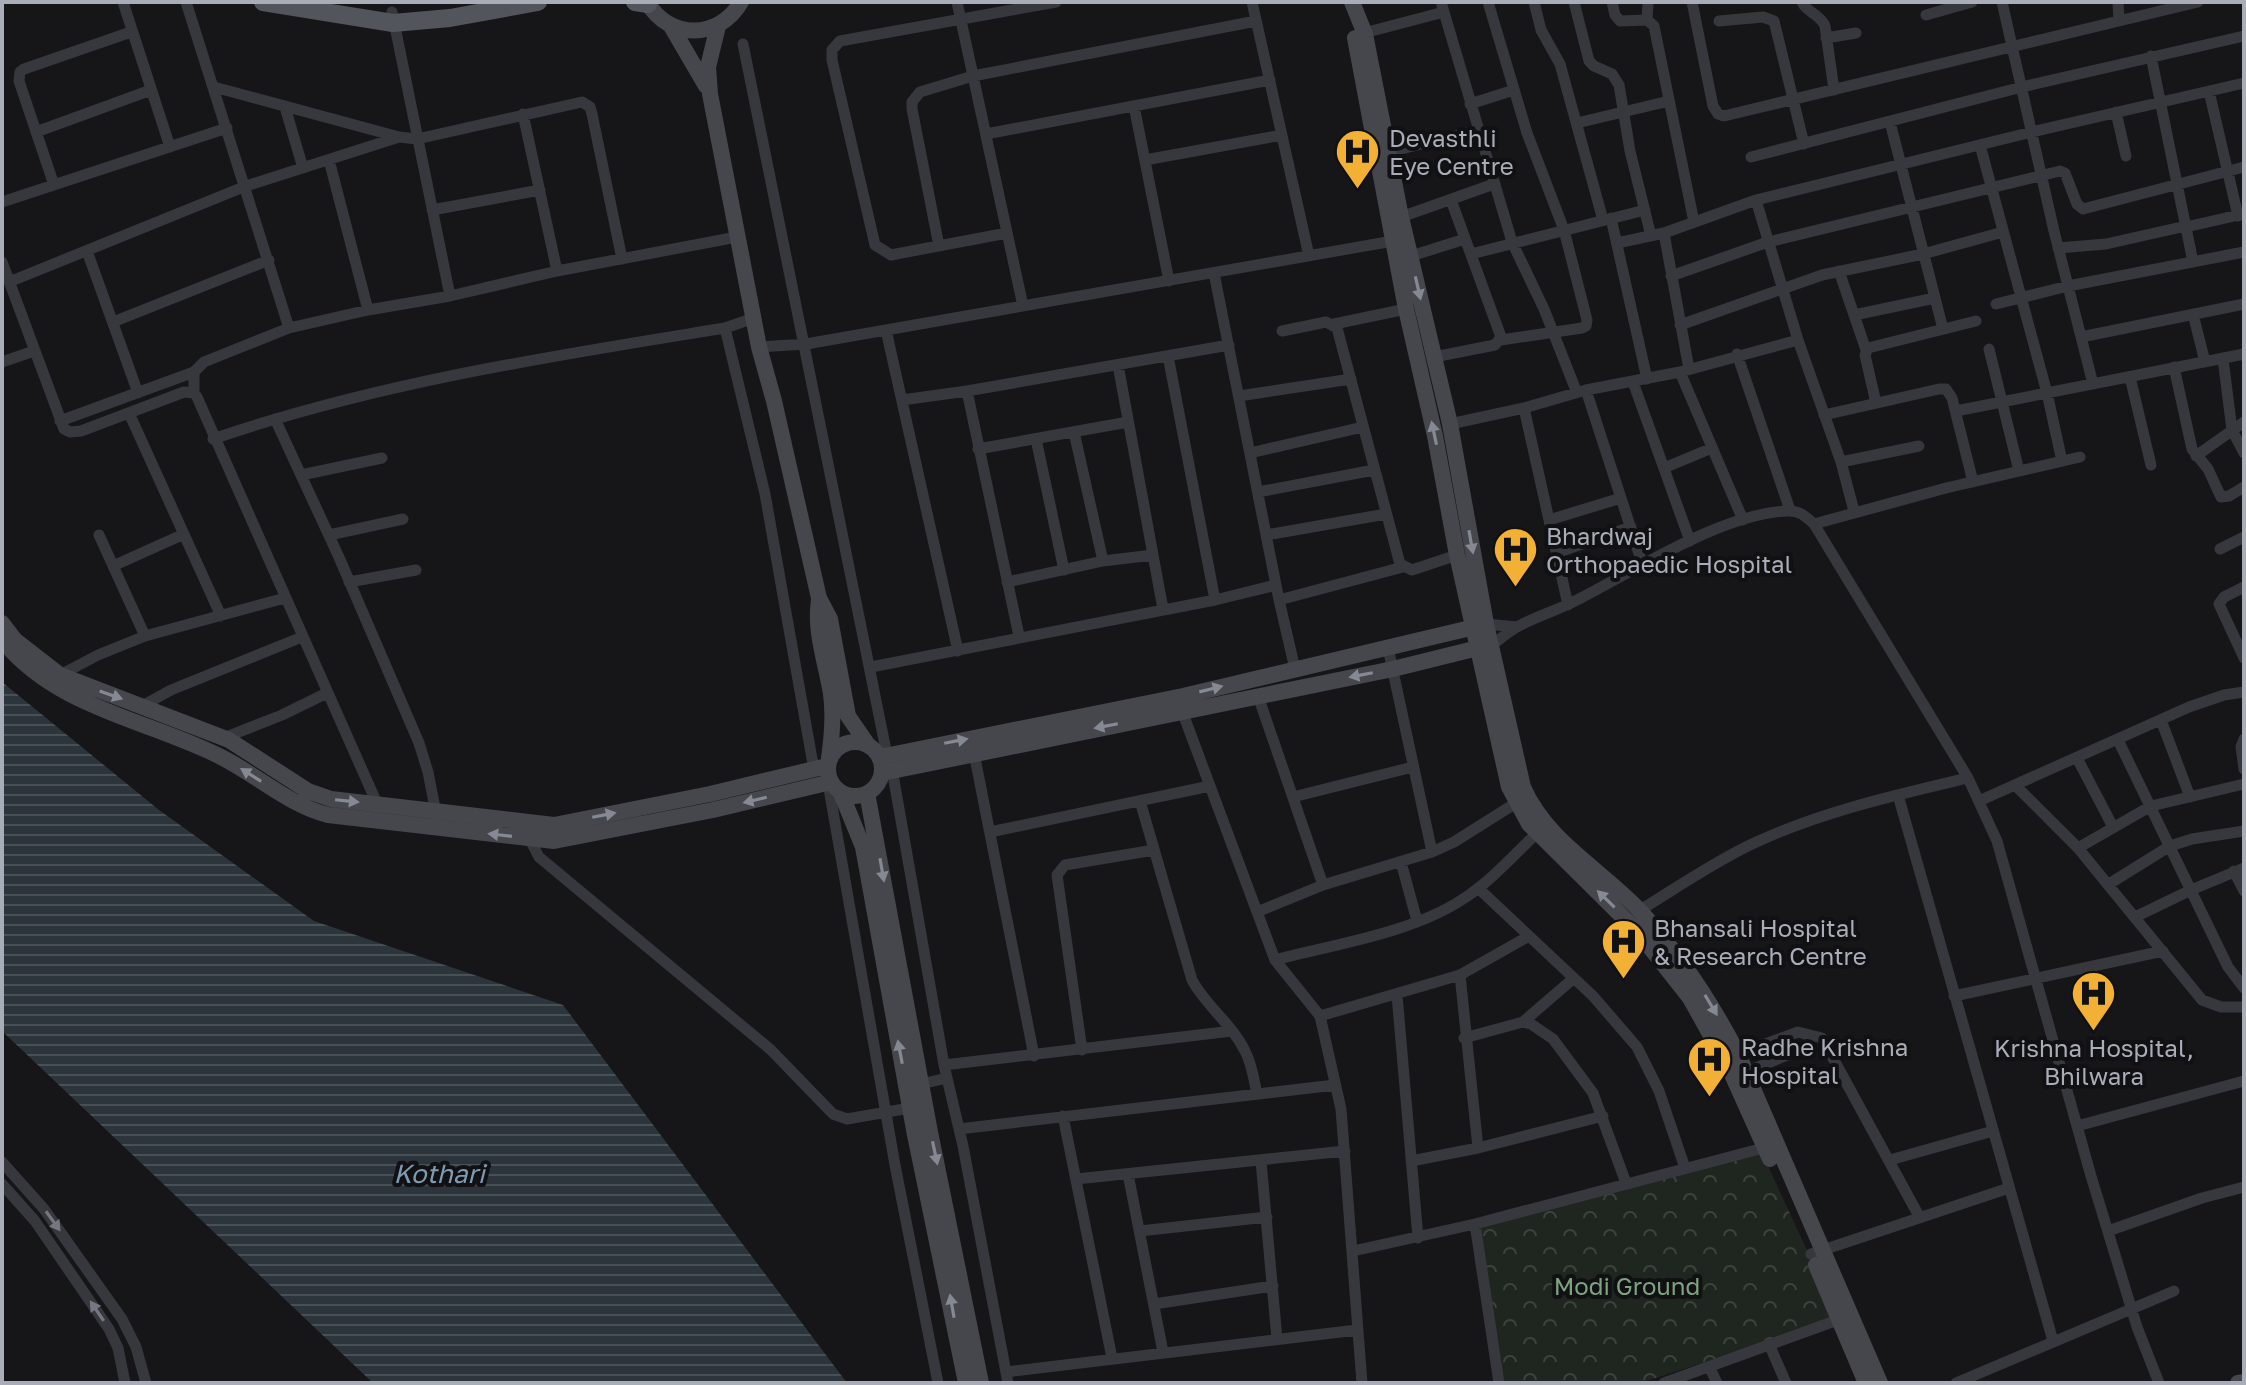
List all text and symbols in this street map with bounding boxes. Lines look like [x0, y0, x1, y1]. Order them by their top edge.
place label: Devasthli Eye Centre [1389, 123, 1514, 180]
hospital icon: Devasthli Eye Centre [1334, 127, 1382, 190]
one-way arrow [1412, 276, 1425, 301]
one-way arrow [1427, 420, 1440, 445]
place label: Bhardwaj Orthopaedic Hospital [1546, 521, 1792, 578]
hospital icon: Bhardwaj Orthopaedic Hospital [1491, 525, 1539, 588]
one-way arrow [1466, 530, 1478, 555]
one-way arrow [1348, 670, 1373, 682]
one-way arrow [1198, 683, 1223, 695]
one-way arrow [100, 690, 124, 702]
one-way arrow [1094, 721, 1119, 733]
one-way arrow [944, 735, 969, 747]
one-way arrow [240, 768, 262, 782]
one-way arrow [335, 794, 360, 807]
one-way arrow [742, 795, 767, 807]
one-way arrow [592, 808, 617, 821]
one-way arrow [487, 828, 512, 841]
one-way arrow [876, 858, 889, 883]
one-way arrow [1597, 890, 1616, 909]
place label: Bhansali Hospital & Research Centre [1654, 913, 1867, 970]
hospital icon: Bhansali Hospital & Research Centre [1599, 917, 1647, 980]
hospital icon: Krishna Hospital, Bhilwara [2070, 969, 2118, 1032]
one-way arrow [1704, 994, 1718, 1016]
place label: Radhe Krishna Hospital [1741, 1032, 1908, 1089]
place label: Krishna Hospital, Bhilwara [1994, 1033, 2194, 1090]
hospital icon: Radhe Krishna Hospital [1686, 1036, 1734, 1099]
one-way arrow [893, 1039, 905, 1064]
one-way arrow [929, 1141, 941, 1166]
water label: Kothari [393, 1158, 488, 1189]
one-way arrow [44, 1211, 60, 1232]
park label: Modi Ground [1554, 1271, 1700, 1300]
one-way arrow [945, 1294, 957, 1319]
one-way arrow [90, 1301, 105, 1322]

